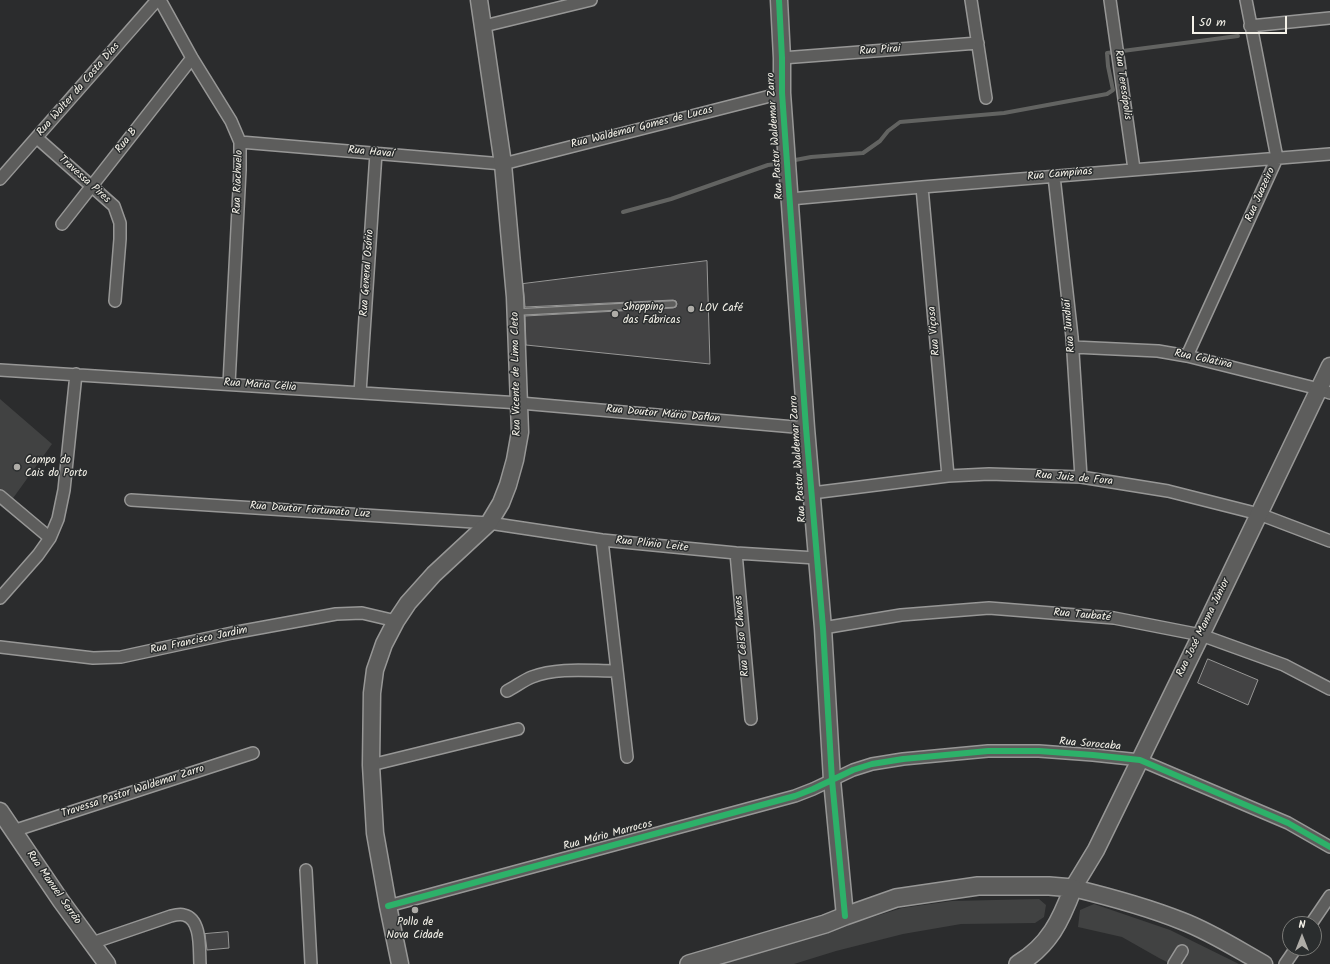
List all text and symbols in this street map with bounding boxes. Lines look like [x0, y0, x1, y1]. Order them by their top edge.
scale bar [1194, 8, 1289, 34]
text: 50 m [1199, 13, 1226, 32]
street label: Rua Walter da Costa Dias [35, 40, 123, 140]
street label: Rua Pirai [859, 43, 901, 59]
street label: Rua Teresópolis [1111, 49, 1133, 121]
street label: Rua Pastor Waldemar Zarro [765, 72, 787, 200]
street label: Rua Waldemar Gomes de Lucas [570, 104, 714, 152]
street label: Rua B [113, 126, 141, 156]
street label: Rua Havaí [347, 144, 395, 162]
street label: Rua Riachuelo [231, 150, 247, 214]
street label: Travessa Pires [55, 153, 113, 207]
street label: Rua Campínas [1027, 166, 1093, 184]
street label: Rua Juazeiro [1243, 166, 1279, 224]
street label: Rua General Osório [358, 229, 378, 317]
street label: Rua Jundiaí [1061, 299, 1079, 353]
place label: Shopping das Fábricas [623, 301, 680, 327]
place label: LOV Café [699, 302, 743, 316]
marker: LOV Café [686, 304, 696, 314]
street label: Rua Viçosa [926, 306, 944, 356]
marker: Shopping das Fábricas [610, 309, 620, 319]
street label: Rua Vicente de Lima Cleto [509, 312, 525, 436]
street label: Rua Colatina [1173, 347, 1233, 373]
street label: Rua Maria Célia [223, 377, 297, 395]
street label: Rua Pastor Waldemar Zarro [788, 395, 810, 523]
street label: Rua Doutor Mário Daflon [605, 403, 721, 427]
place label: Campo do Cais do Porto [25, 454, 87, 480]
marker: Campo do Cais do Porto [12, 462, 22, 472]
street label: Rua Juiz de Fora [1035, 469, 1113, 489]
street label: Rua Doutor Fortunato Luz [249, 500, 371, 522]
street label: Rua Plínio Leite [615, 535, 689, 555]
street label: Rua José Manna Júnior [1174, 577, 1234, 679]
street label: Rua Celso Chaves [733, 595, 753, 677]
street label: Rua Taubaté [1053, 607, 1111, 625]
street label: Rua Francisco Jardim [149, 624, 249, 658]
street label: Rua Sorocaba [1059, 736, 1121, 754]
street label: Travessa Pastor Waldemar Zarro [60, 763, 206, 821]
street label: Rua Mário Marrocos [562, 818, 654, 854]
street label: Rua Manuel Serrão [23, 849, 83, 927]
marker: Pollo de Nova Cidade [410, 905, 420, 915]
place label: Pollo de Nova Cidade [387, 916, 443, 942]
north arrow [1282, 916, 1322, 956]
text: N [1299, 916, 1305, 934]

